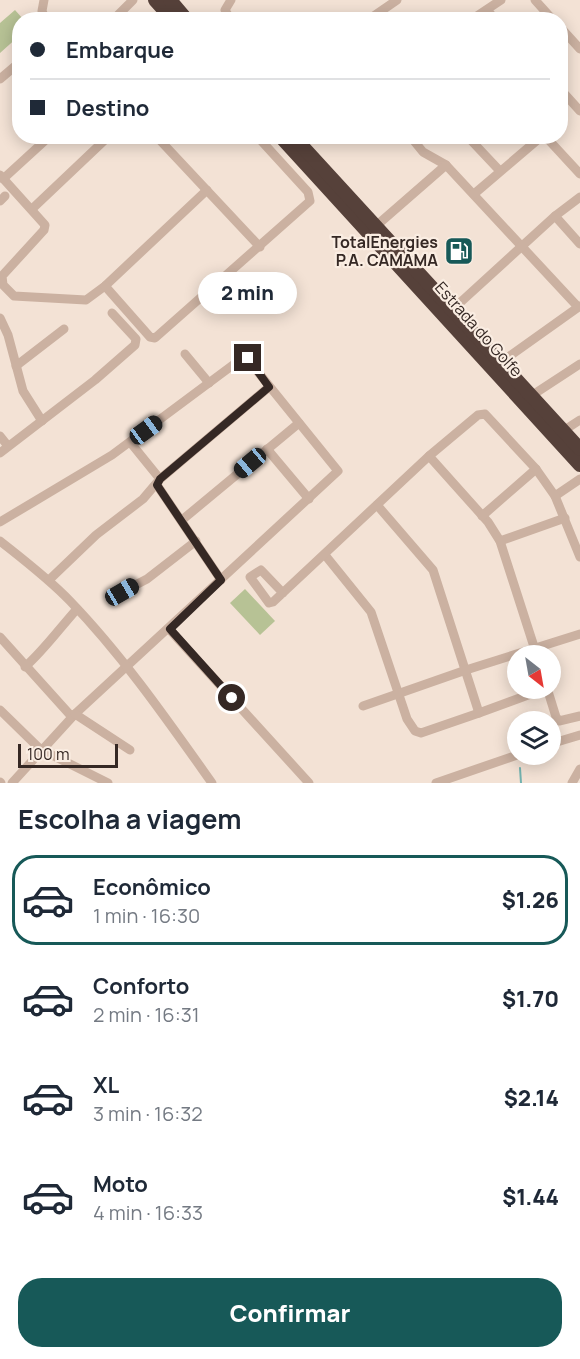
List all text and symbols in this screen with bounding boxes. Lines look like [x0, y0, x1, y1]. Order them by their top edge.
text: Embarque [66, 35, 174, 65]
text: Destino [66, 93, 149, 123]
place label: TotalEnergies P.A. CAMAMA [331, 231, 438, 271]
fuel station icon: TotalEnergies P.A. CAMAMA [443, 235, 475, 267]
callout: 2 min [198, 271, 298, 313]
street label: Estrada do Golfe [430, 277, 528, 381]
text: 2 min [221, 279, 274, 306]
route end [234, 344, 261, 371]
car [126, 412, 166, 448]
car [230, 445, 270, 481]
car [102, 575, 142, 609]
north arrow [507, 645, 561, 699]
map controls [507, 645, 561, 765]
route start [218, 684, 245, 711]
button: layers [507, 711, 561, 765]
scale bar [18, 741, 118, 768]
text: 100 m [27, 743, 70, 765]
text: Escolha a viagem [18, 800, 241, 837]
text: Econômico [93, 872, 211, 902]
icon: car [21, 873, 75, 927]
text: $1.26 [502, 885, 559, 915]
text: 1 min · 16:30 [93, 902, 200, 929]
text: Conforto [93, 971, 189, 1001]
icon: car [21, 972, 75, 1026]
text: $1.70 [502, 984, 559, 1014]
text: 2 min · 16:31 [93, 1001, 200, 1028]
text: XL [93, 1070, 119, 1100]
icon: car [21, 1071, 75, 1125]
text: $2.14 [504, 1083, 559, 1113]
text: 3 min · 16:32 [93, 1100, 203, 1127]
text: Moto [93, 1169, 148, 1199]
icon: car [21, 1170, 75, 1224]
text: $1.44 [502, 1182, 559, 1212]
text: 4 min · 16:33 [93, 1199, 203, 1226]
button: Confirmar [18, 1278, 562, 1347]

